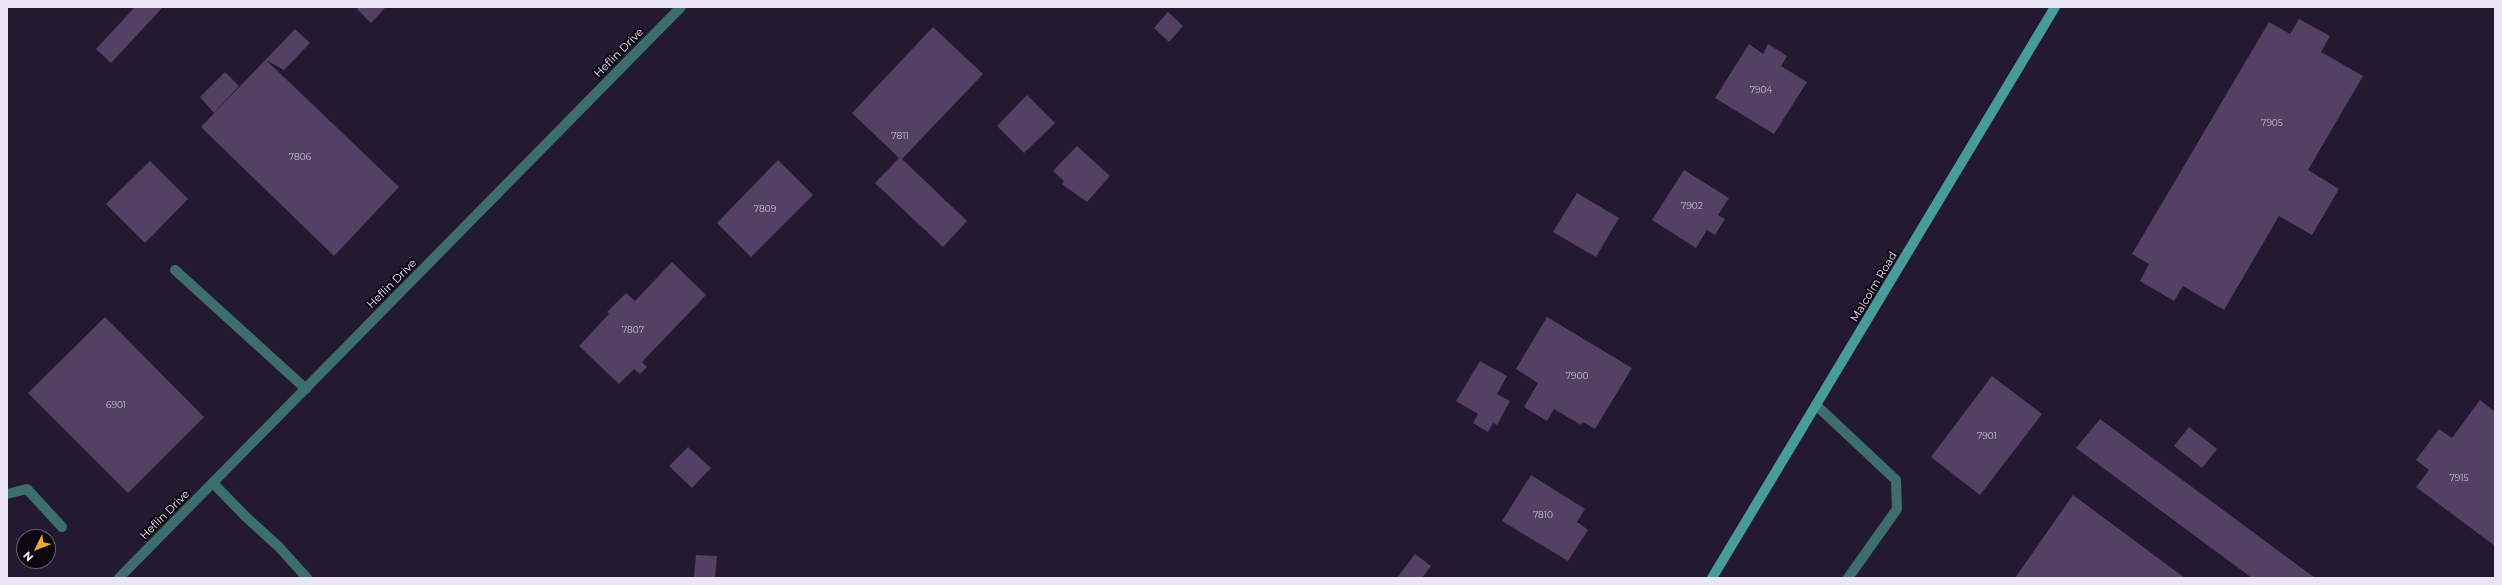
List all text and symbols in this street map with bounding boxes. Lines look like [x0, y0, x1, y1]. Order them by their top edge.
street label: Heflin Drive [592, 26, 646, 80]
house number: 7904 [1750, 85, 1772, 95]
house number: 7905 [2261, 118, 2283, 128]
house number: 7811 [891, 131, 909, 141]
house number: 7806 [289, 152, 311, 162]
house number: 7902 [1681, 201, 1703, 211]
house number: 7809 [754, 204, 776, 214]
street label: Malcolm Road [1848, 250, 1900, 324]
street label: Heflin Drive [365, 257, 419, 311]
house number: 7807 [622, 325, 644, 335]
house number: 7900 [1566, 371, 1588, 381]
house number: 6901 [106, 400, 126, 410]
house number: 7901 [1977, 431, 1997, 441]
house number: 7915 [2449, 473, 2469, 483]
street label: Heflin Drive [138, 488, 192, 542]
house number: 7810 [1533, 510, 1553, 520]
north arrow [16, 529, 56, 569]
text: N [20, 548, 36, 565]

